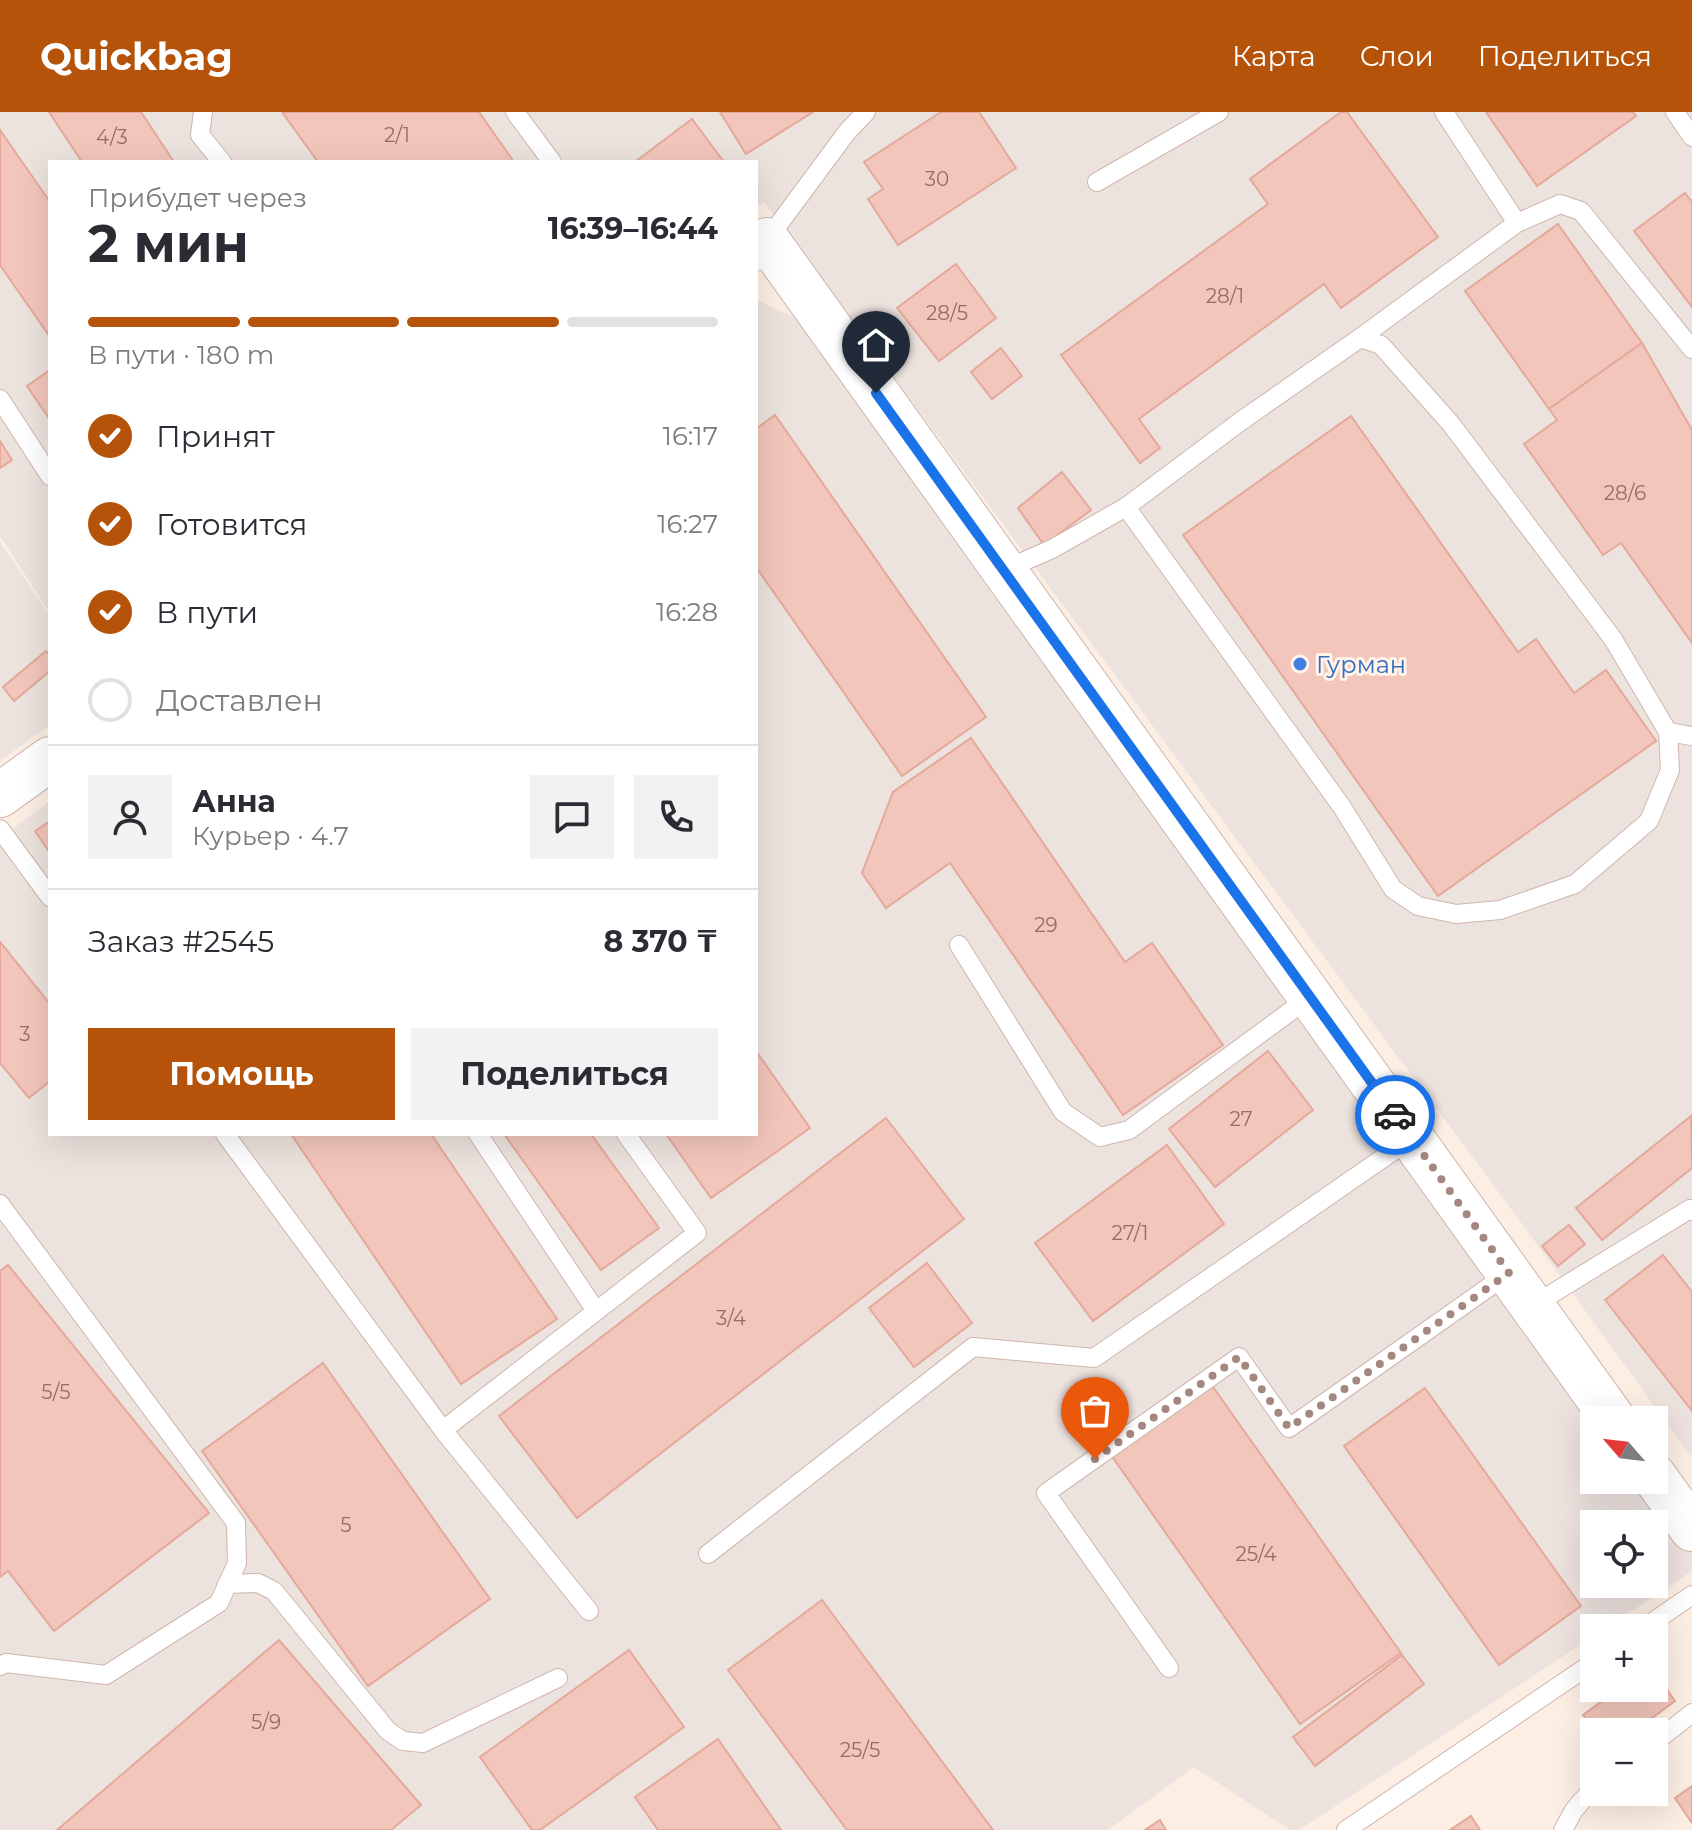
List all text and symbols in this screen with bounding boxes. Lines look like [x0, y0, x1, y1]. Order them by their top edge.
text: Quickbag [40, 33, 233, 80]
text: Карта [1232, 39, 1316, 73]
text: Слои [1360, 39, 1434, 73]
text: Поделиться [1478, 39, 1652, 73]
house number: 2/1 [384, 123, 410, 147]
house number: 4/3 [96, 125, 128, 149]
house number: 30 [925, 167, 949, 191]
text: Прибудет через [88, 182, 307, 214]
text: 16:39–16:44 [548, 210, 718, 247]
text: 2 мин [88, 212, 249, 275]
house number: 28/1 [1206, 284, 1244, 308]
house number: 28/5 [926, 301, 968, 325]
pin [842, 311, 910, 393]
icon: home [854, 323, 898, 367]
text: В пути · 180 m [88, 339, 274, 371]
icon: check [88, 414, 132, 458]
text: Принят [156, 418, 275, 455]
text: 16:17 [663, 420, 718, 452]
house number: 28/6 [1604, 481, 1646, 505]
icon: check [88, 502, 132, 546]
text: Готовится [156, 506, 308, 543]
text: 16:27 [657, 508, 718, 540]
icon: check [88, 590, 132, 634]
text: В пути [156, 594, 258, 631]
text: 16:28 [656, 596, 718, 628]
place label: Гурман [1316, 650, 1406, 679]
marker: Гурман [1291, 655, 1309, 673]
text: Доставлен [156, 682, 323, 719]
button: person [88, 775, 172, 859]
button: chat [530, 775, 614, 859]
button: phone [634, 775, 718, 859]
text: Анна [192, 783, 276, 820]
text: Курьер · 4.7 [192, 820, 349, 852]
house number: 29 [1034, 913, 1058, 937]
text: Заказ #2545 [88, 923, 274, 960]
text: 8 370 ₸ [603, 923, 718, 960]
house number: 3 [19, 1022, 31, 1046]
button: Помощь [88, 1028, 395, 1120]
button: Поделиться [411, 1028, 718, 1120]
courier [1355, 1075, 1435, 1155]
icon: car [1373, 1093, 1417, 1137]
house number: 27 [1229, 1107, 1253, 1131]
house number: 27/1 [1112, 1221, 1148, 1245]
house number: 3/4 [716, 1306, 746, 1330]
pin [1061, 1377, 1129, 1459]
house number: 5/5 [41, 1380, 71, 1404]
icon: bag [1073, 1389, 1117, 1433]
north arrow [1580, 1406, 1668, 1494]
map controls [1580, 1406, 1668, 1806]
button: locate [1580, 1510, 1668, 1598]
house number: 5 [340, 1513, 352, 1537]
house number: 25/4 [1235, 1542, 1277, 1566]
button: + [1580, 1614, 1668, 1702]
house number: 5/9 [251, 1710, 281, 1734]
button: − [1580, 1718, 1668, 1806]
house number: 25/5 [840, 1738, 880, 1762]

